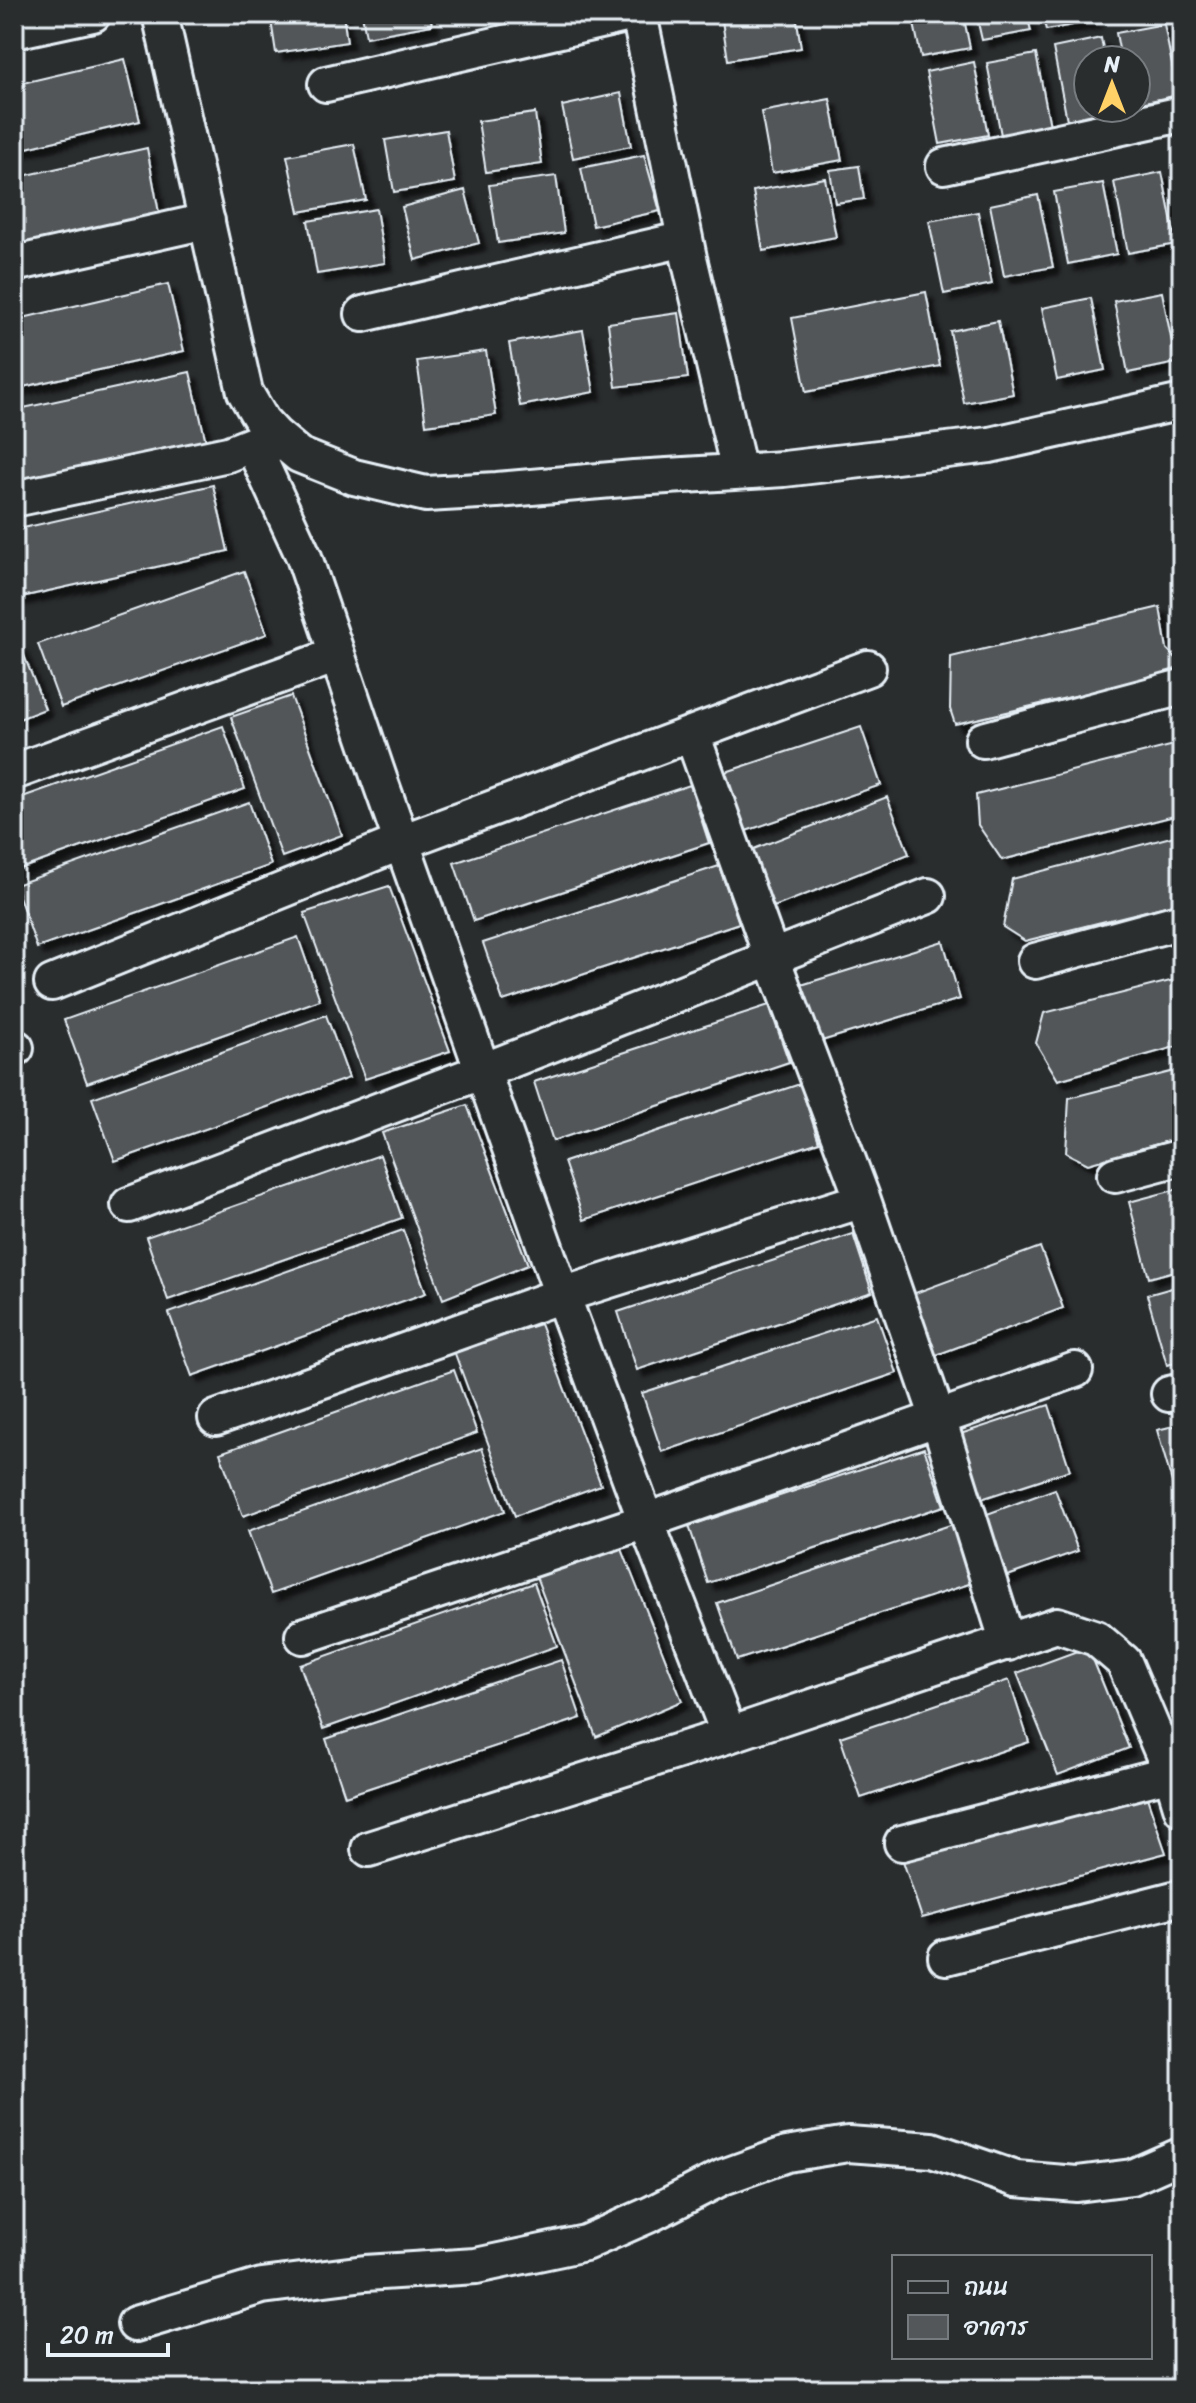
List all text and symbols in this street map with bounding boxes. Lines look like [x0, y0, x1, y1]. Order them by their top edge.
north arrow [1072, 44, 1152, 124]
text: N [1103, 45, 1120, 84]
legend [892, 2255, 1152, 2359]
text: ถนน [964, 2266, 1009, 2308]
text: อาคาร [963, 2306, 1029, 2348]
scale bar [48, 2307, 168, 2357]
text: 20 m [60, 2314, 114, 2356]

